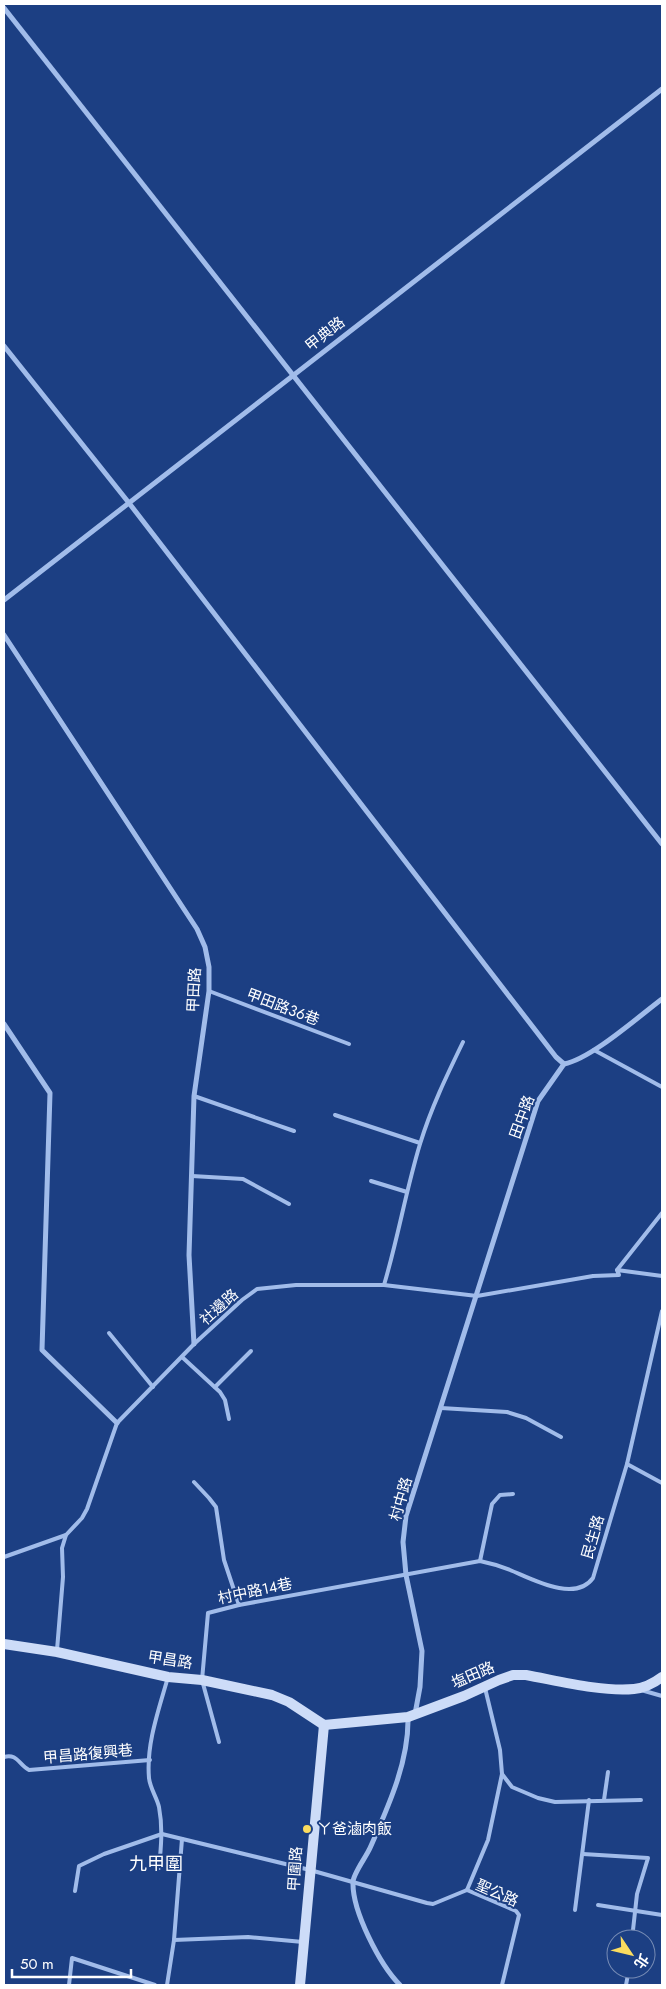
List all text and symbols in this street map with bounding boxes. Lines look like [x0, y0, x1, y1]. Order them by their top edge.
street label: 甲典路 [300, 311, 350, 357]
street label: 甲田路 [182, 967, 206, 1013]
street label: 甲田路36巷 [243, 983, 323, 1031]
street label: 田中路 [504, 1092, 540, 1142]
street label: 社邊路 [195, 1284, 243, 1330]
street label: 村中路 [384, 1474, 418, 1524]
street label: 民生路 [576, 1512, 610, 1562]
street label: 村中路14巷 [216, 1572, 294, 1610]
street label: 甲昌路 [146, 1646, 194, 1674]
street label: 塩田路 [448, 1656, 498, 1694]
street label: 甲昌路復興巷 [42, 1739, 134, 1769]
place label: ㄚ爸滷肉飯 [317, 1818, 392, 1840]
marker: ㄚ爸滷肉飯 [301, 1823, 313, 1835]
street label: 甲圍路 [282, 1846, 308, 1892]
district label: 九甲圍 [129, 1851, 183, 1877]
street label: 聖公路 [472, 1874, 522, 1912]
north arrow [606, 1929, 656, 1979]
scale bar [12, 1946, 131, 1978]
text: 北 [629, 1950, 654, 1973]
text: 50 m [20, 1953, 54, 1975]

